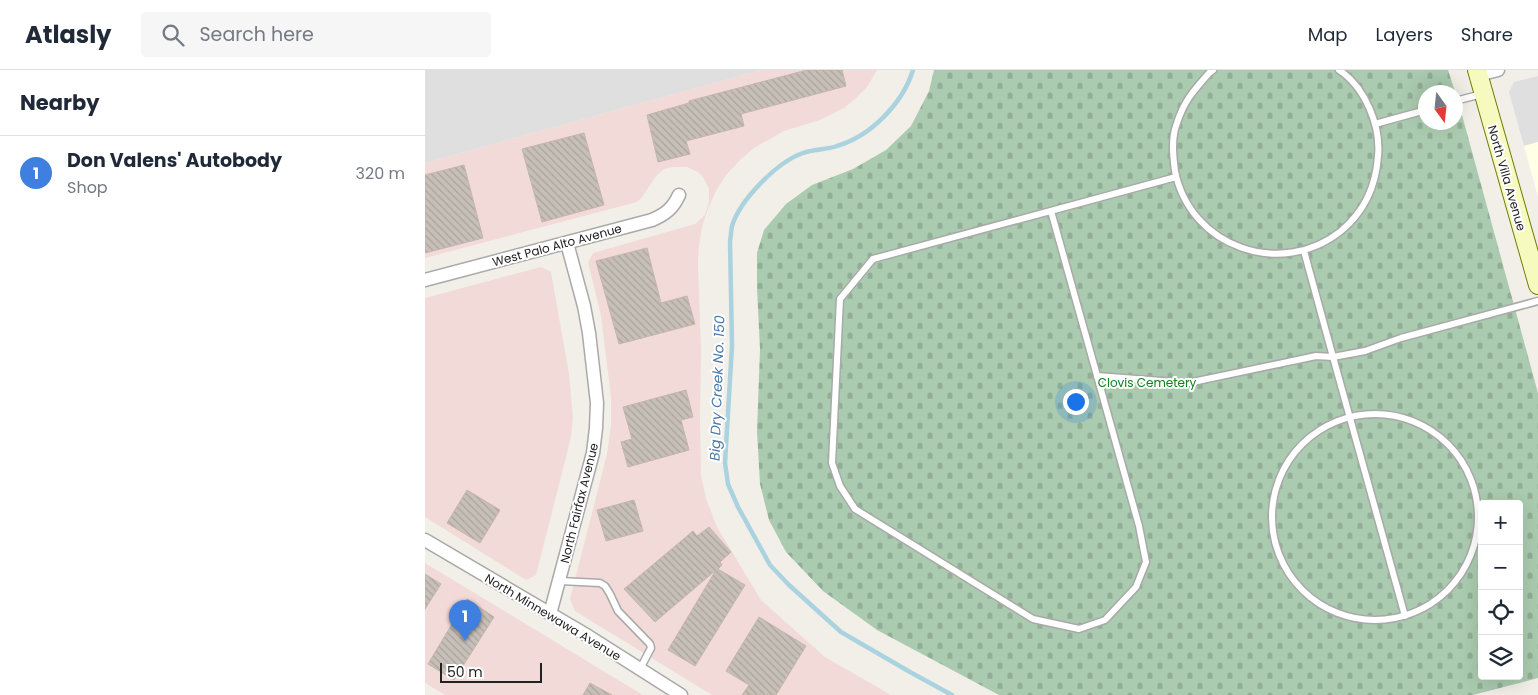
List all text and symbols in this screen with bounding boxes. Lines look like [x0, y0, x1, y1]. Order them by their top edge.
search box [141, 12, 491, 57]
text: Atlasly [25, 18, 111, 51]
icon: search [159, 21, 187, 49]
text: Search here [199, 21, 314, 48]
text: Map [1308, 22, 1348, 47]
text: Layers [1376, 22, 1433, 47]
text: Share [1461, 22, 1513, 47]
north arrow [1418, 85, 1463, 130]
text: Nearby [20, 88, 100, 117]
street label: North Villa Avenue [1484, 123, 1530, 233]
text: Don Valens' Autobody [67, 147, 282, 174]
text: 1 [33, 162, 39, 185]
text: 320 m [356, 162, 405, 185]
text: Shop [67, 176, 108, 199]
street label: West Palo Alto Avenue [490, 220, 624, 270]
water label: Big Dry Creek No. 150 [704, 315, 730, 461]
park label: Clovis Cemetery [1098, 374, 1197, 391]
your location [1063, 389, 1089, 415]
street label: North Fairfax Avenue [556, 441, 602, 565]
map controls [1478, 500, 1523, 680]
button: + [1478, 500, 1523, 545]
button: − [1478, 545, 1523, 590]
street label: North Minnewawa Avenue [482, 570, 624, 664]
button: locate [1478, 590, 1523, 635]
pin: 1 [449, 600, 481, 641]
button: layers [1478, 635, 1523, 680]
scale bar [440, 660, 543, 683]
text: 50 m [447, 662, 483, 682]

